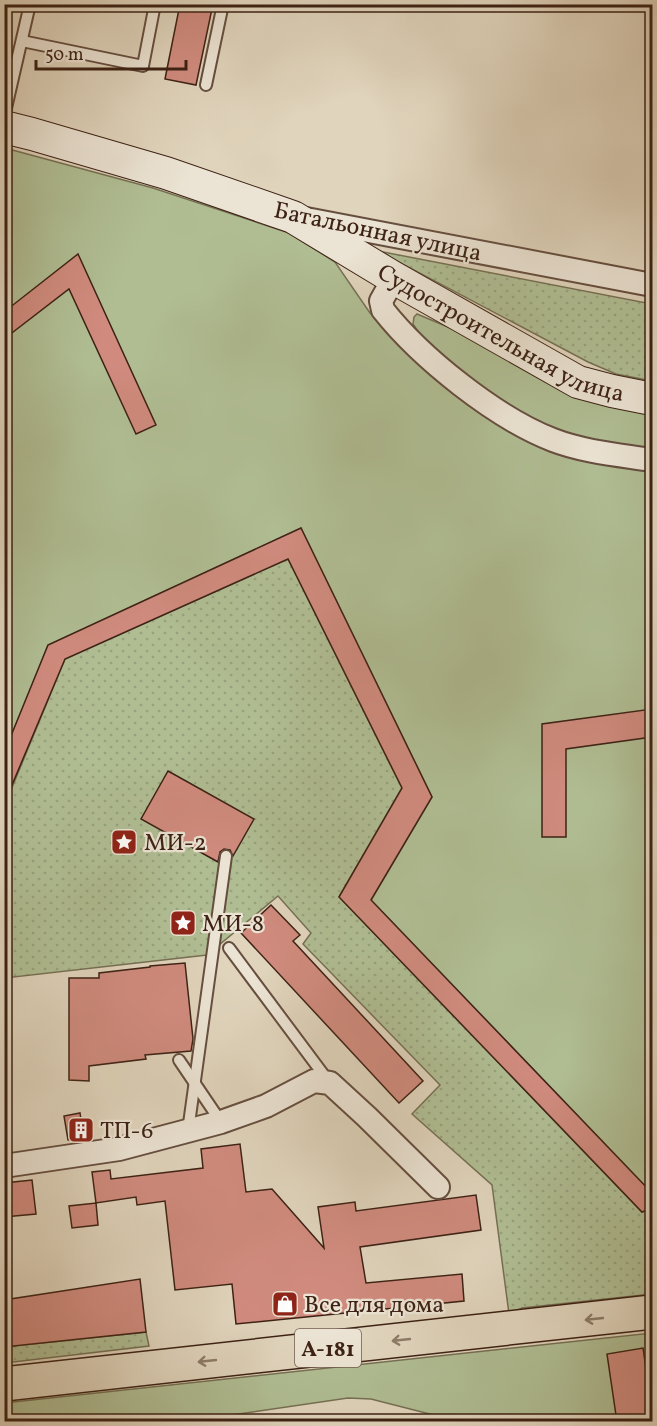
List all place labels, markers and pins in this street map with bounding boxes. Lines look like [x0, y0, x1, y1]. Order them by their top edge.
place icon: МИ-2 [109, 827, 139, 857]
place label: МИ-2 [144, 827, 207, 861]
place icon: МИ-8 [168, 908, 198, 938]
place label: МИ-8 [202, 908, 264, 942]
building icon: ТП-6 [66, 1115, 96, 1145]
place label: ТП-6 [100, 1115, 153, 1149]
shop icon: Все для дома [270, 1289, 300, 1319]
place label: Все для дома [304, 1289, 444, 1323]

